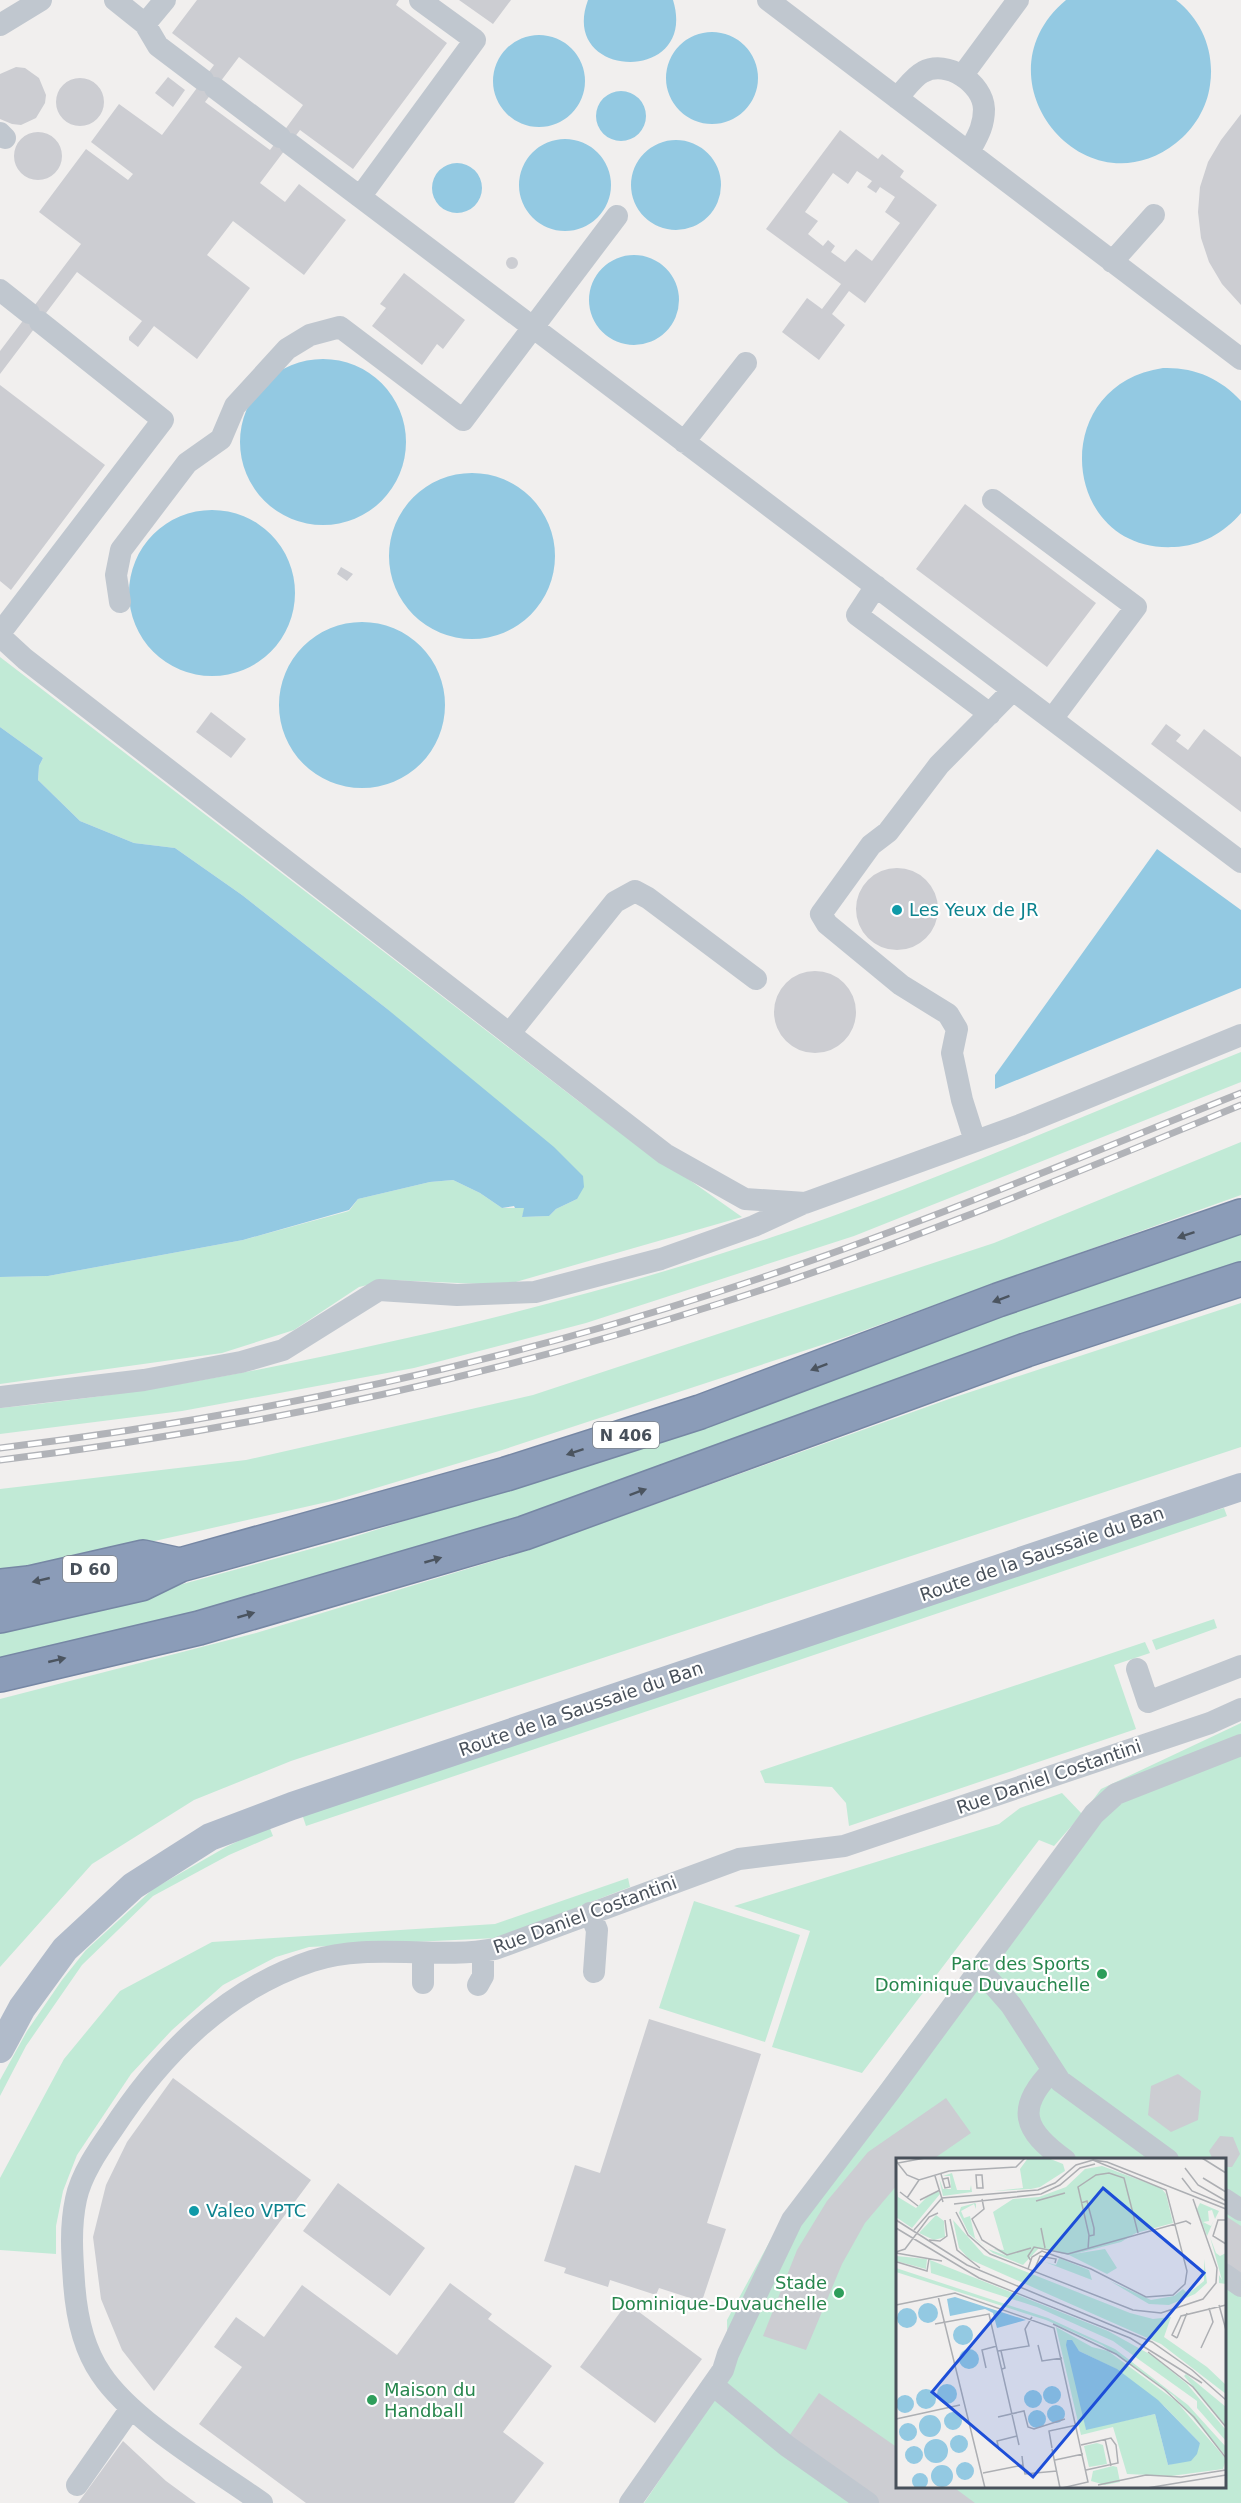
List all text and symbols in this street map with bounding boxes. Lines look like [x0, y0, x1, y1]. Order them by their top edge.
place label: Les Yeux de JR [909, 899, 1038, 920]
marker: Les Yeux de JR [890, 903, 904, 917]
one-way arrow [1177, 1231, 1195, 1241]
one-way arrow [992, 1295, 1010, 1305]
one-way arrow [810, 1363, 828, 1373]
road number: N 406 [593, 1422, 659, 1448]
one-way arrow [566, 1448, 584, 1457]
one-way arrow [629, 1486, 647, 1496]
street label: Route de la Saussaie du Ban [917, 1502, 1167, 1605]
one-way arrow [425, 1555, 443, 1564]
road number: D 60 [63, 1556, 117, 1582]
one-way arrow [31, 1576, 50, 1585]
one-way arrow [237, 1610, 255, 1619]
one-way arrow [47, 1655, 66, 1665]
street label: Route de la Saussaie du Ban [456, 1657, 706, 1760]
street label: Rue Daniel Costantini [954, 1735, 1144, 1818]
street label: Rue Daniel Costantini [490, 1872, 680, 1958]
place label: Parc des Sports Dominique Duvauchelle [875, 1953, 1090, 1995]
marker: Parc des Sports Dominique Duvauchelle [1095, 1967, 1109, 1981]
inset map [896, 2158, 1226, 2488]
place label: Valeo VPTC [206, 2200, 306, 2221]
marker: Valeo VPTC [187, 2204, 201, 2218]
place label: Stade Dominique-Duvauchelle [611, 2272, 827, 2314]
marker: Stade Dominique-Duvauchelle [832, 2286, 846, 2300]
place label: Maison du Handball [384, 2379, 476, 2421]
marker: Maison du Handball [365, 2393, 379, 2407]

